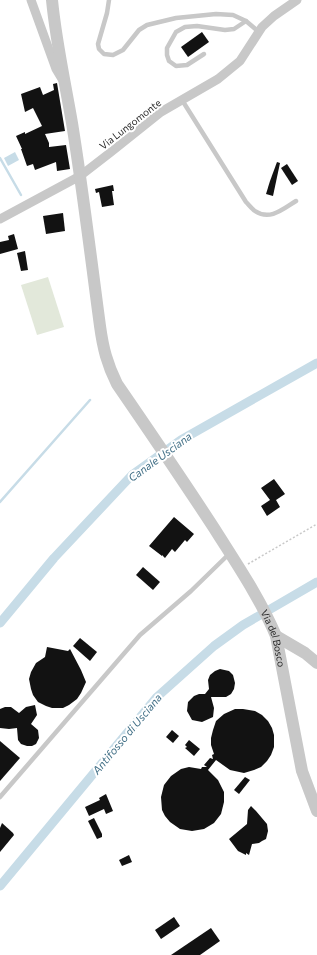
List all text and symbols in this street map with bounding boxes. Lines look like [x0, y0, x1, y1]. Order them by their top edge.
street label: Via Lungomonte [97, 96, 163, 152]
water label: Canale Usciana [125, 429, 194, 484]
street label: Via del Bosco [258, 607, 288, 668]
water label: Antifosso di Usciana [89, 691, 164, 777]

